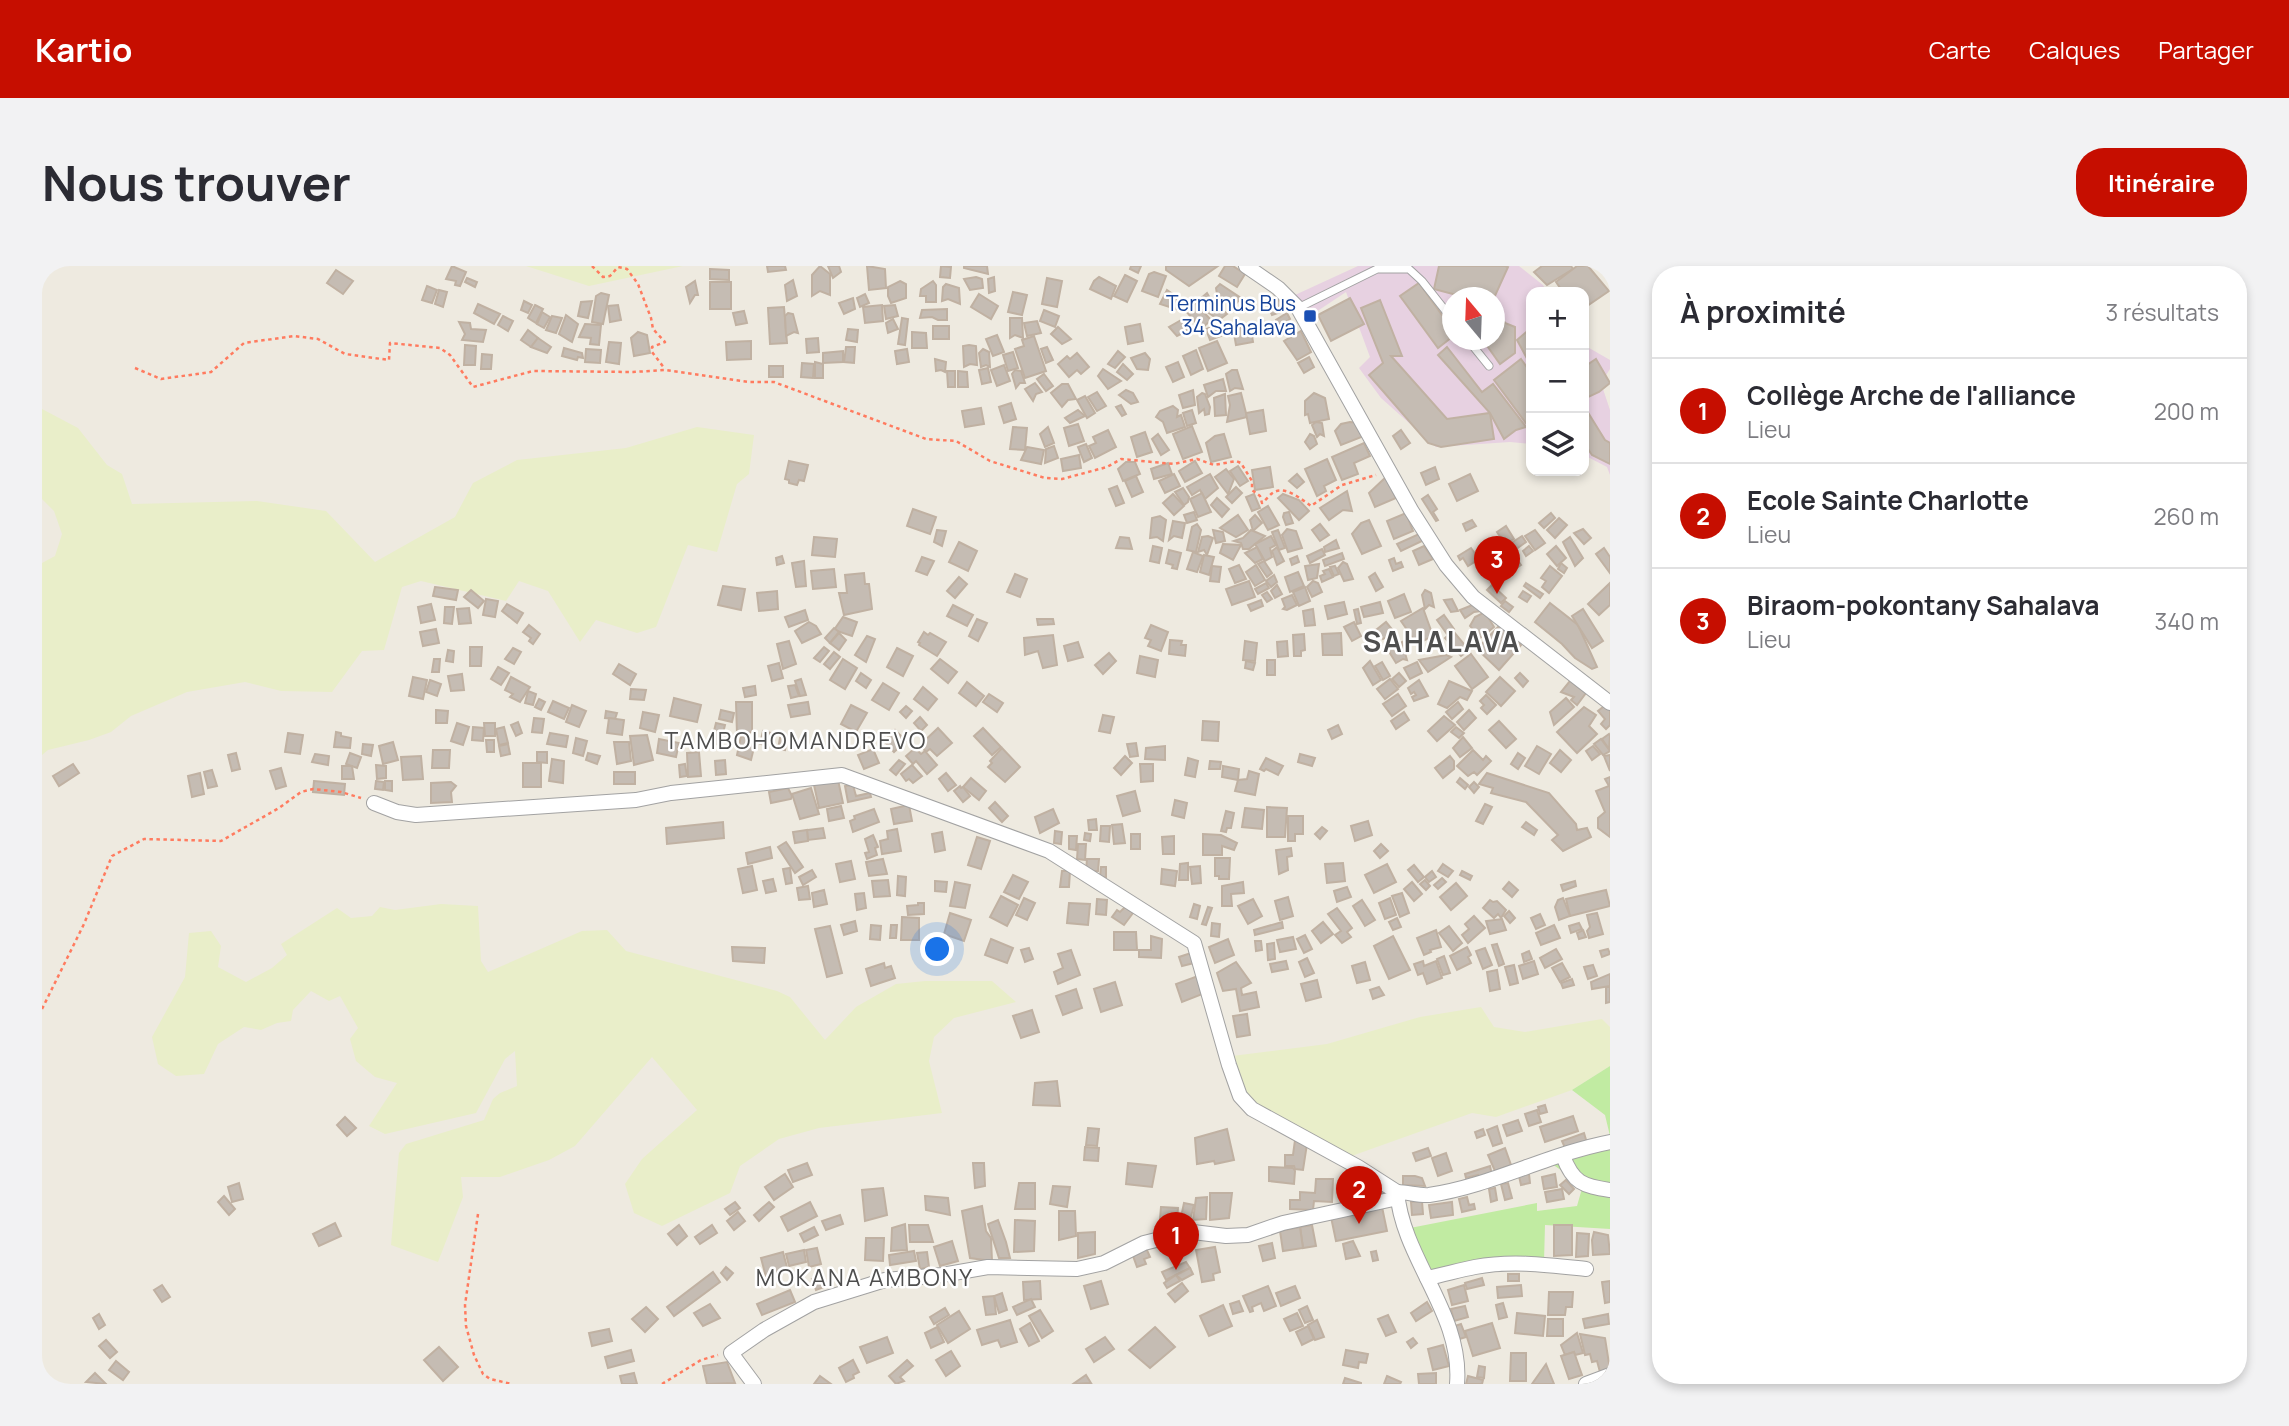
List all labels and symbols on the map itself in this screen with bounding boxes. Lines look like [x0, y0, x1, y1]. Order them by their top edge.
north arrow [1442, 287, 1505, 350]
place label: Terminus Bus 34 Sahalava [1166, 289, 1296, 341]
marker: Terminus Bus 34 Sahalava [1302, 308, 1318, 324]
pin: 3 [1474, 536, 1520, 594]
district label: SAHALAVA [1363, 622, 1521, 660]
district label: TAMBOHOMANDREVO [664, 724, 928, 756]
your location [920, 932, 954, 966]
pin: 2 [1336, 1166, 1382, 1224]
pin: 1 [1153, 1212, 1199, 1270]
district label: MOKANA AMBONY [756, 1261, 974, 1293]

